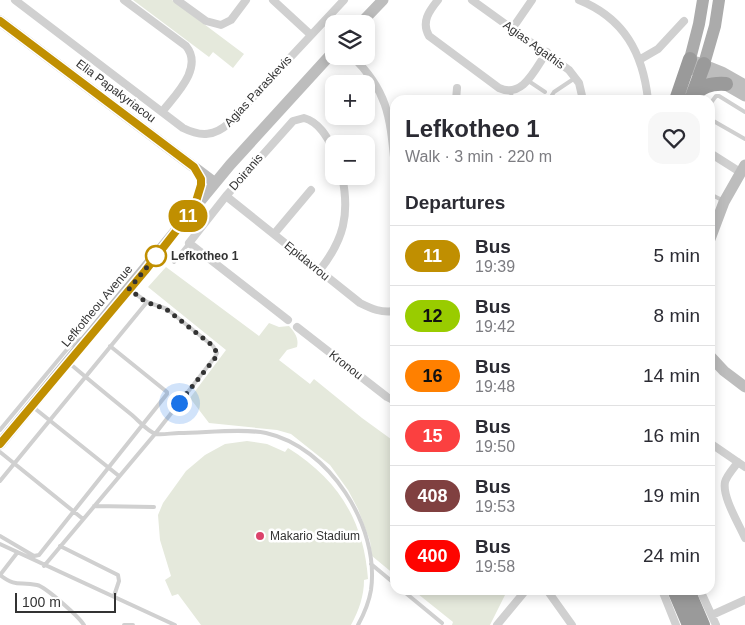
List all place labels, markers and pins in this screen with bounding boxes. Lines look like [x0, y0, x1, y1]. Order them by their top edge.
marker: Lefkotheo 1 [145, 245, 167, 267]
place label: Lefkotheo 1 [171, 249, 239, 263]
place label: Makario Stadium [270, 529, 360, 543]
marker: Makario Stadium [254, 530, 266, 542]

